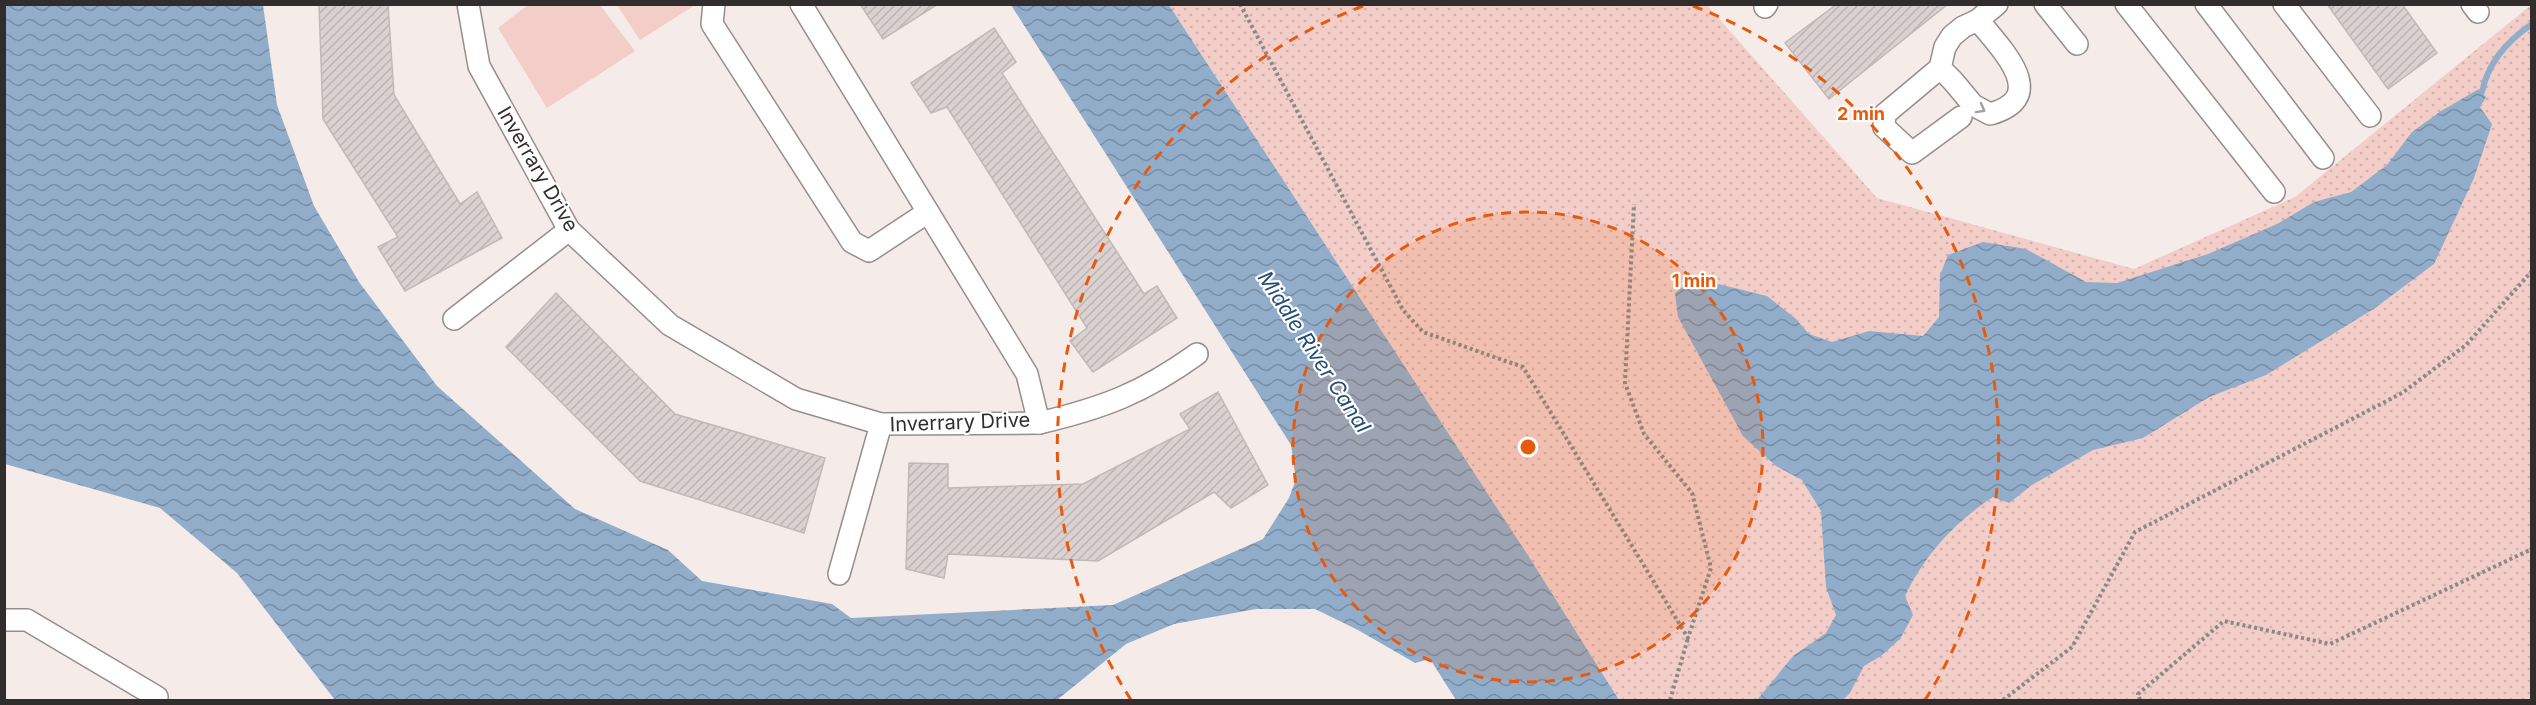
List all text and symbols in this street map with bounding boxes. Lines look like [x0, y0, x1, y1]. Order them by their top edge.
street label: Inverrary Drive [493, 102, 583, 236]
one-way arrow [1975, 102, 1985, 113]
text: 2 min [1837, 103, 1885, 124]
water label: Middle River Canal [1253, 266, 1376, 438]
text: 1 min [1672, 270, 1716, 291]
street label: Inverrary Drive [889, 408, 1031, 436]
centre of rings [1518, 437, 1538, 457]

